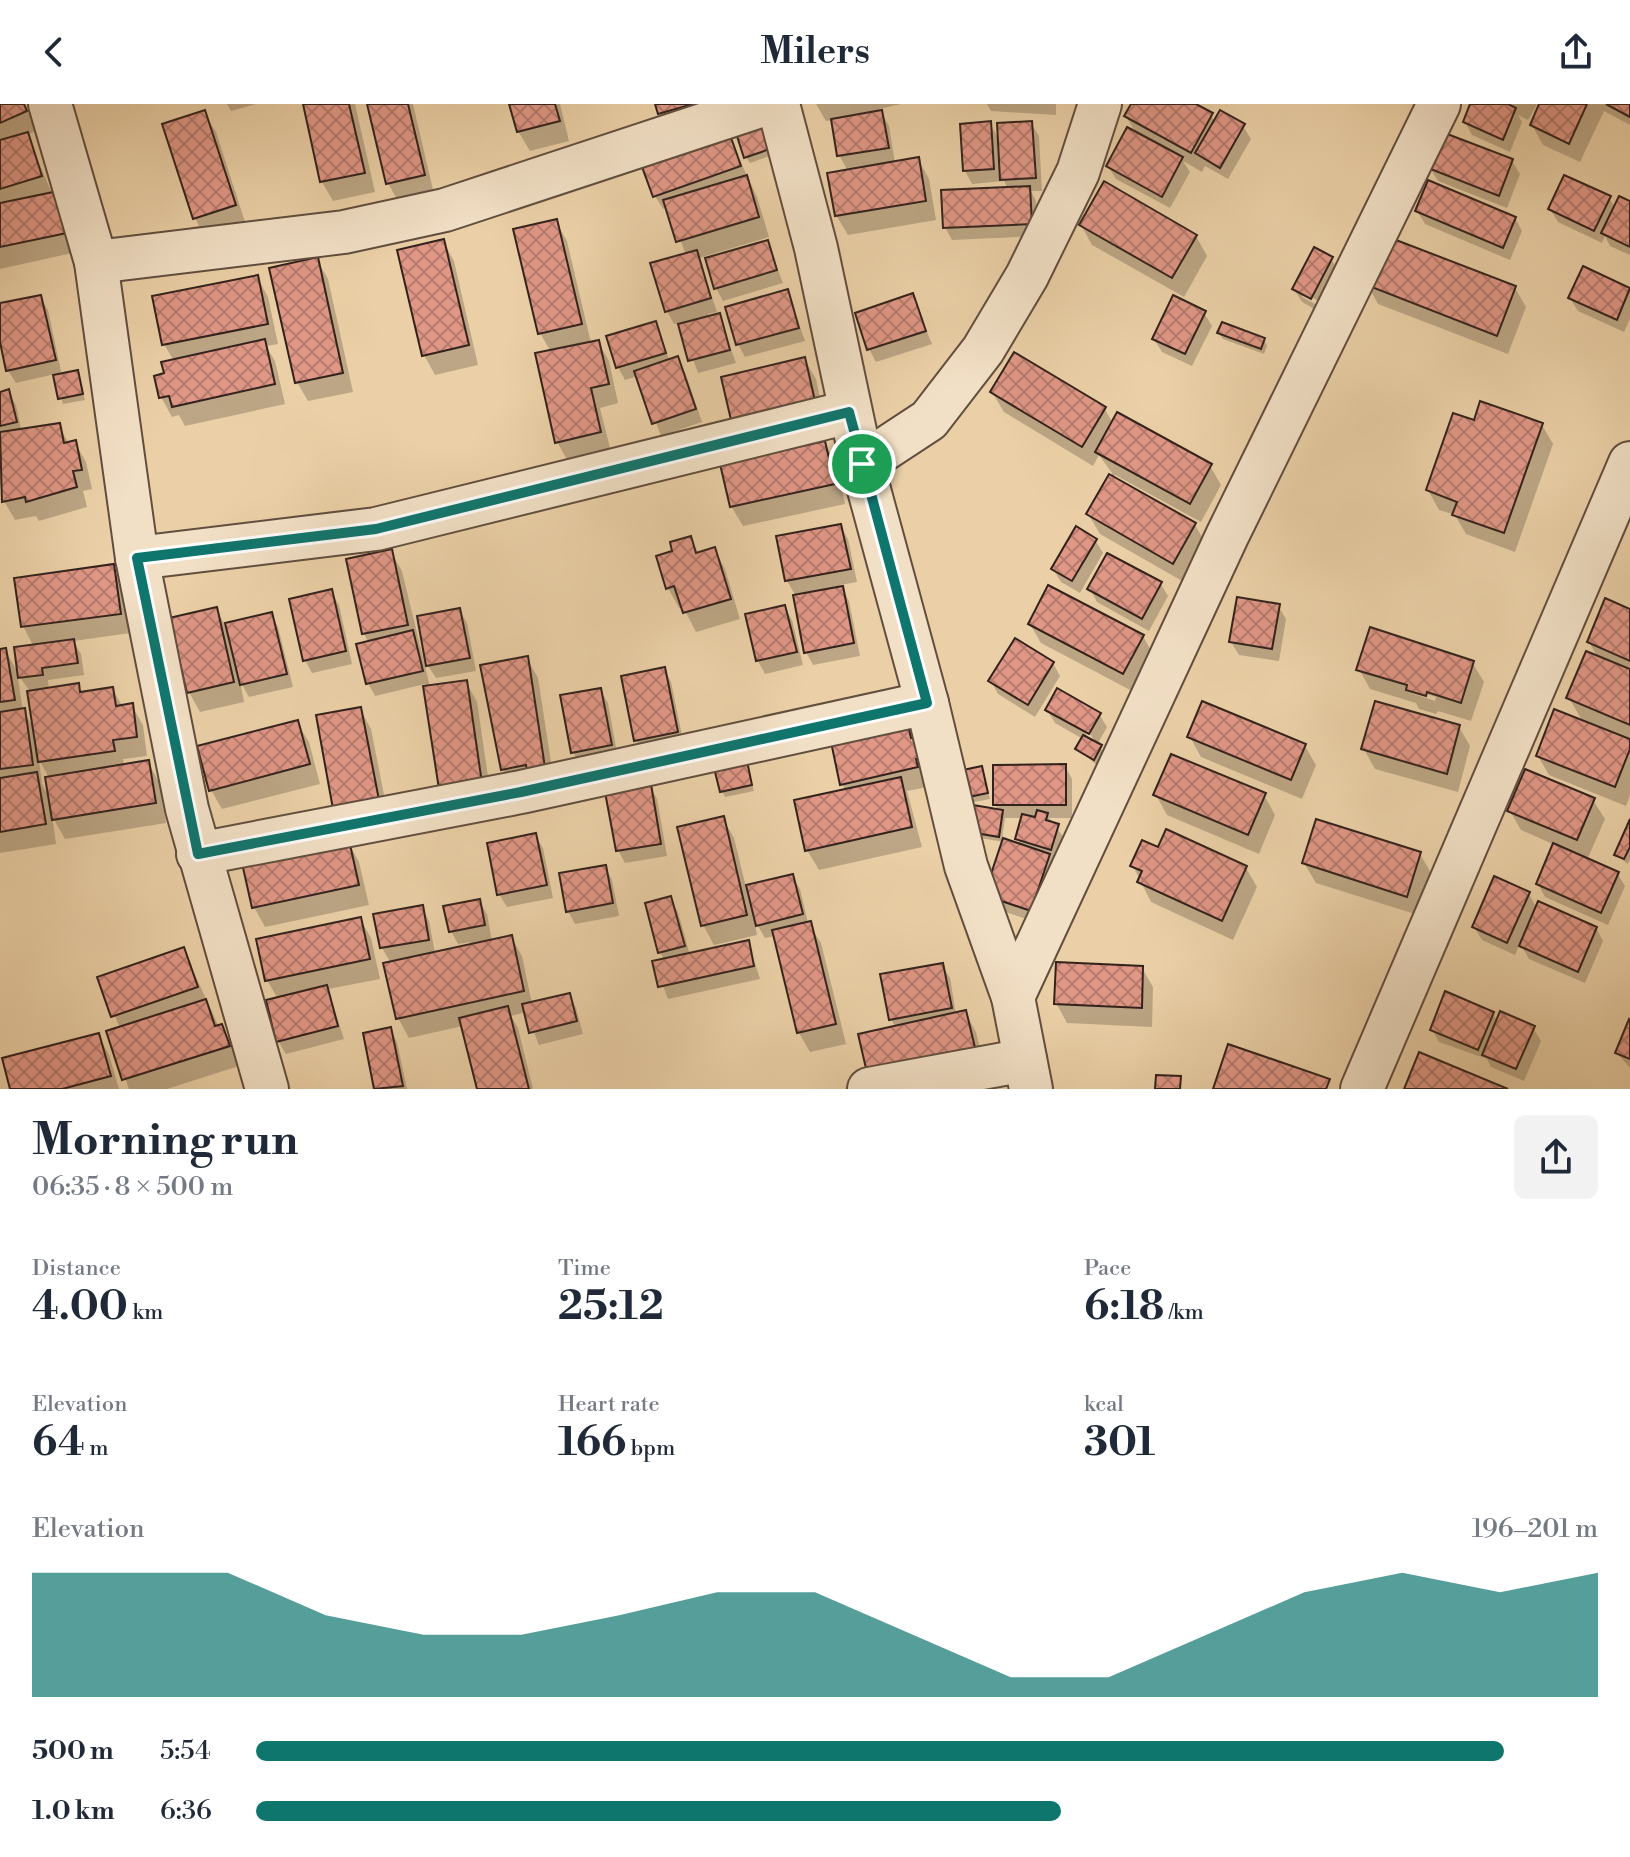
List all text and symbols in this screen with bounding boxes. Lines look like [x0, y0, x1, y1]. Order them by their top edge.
icon: back [32, 30, 76, 74]
text: Milers [760, 30, 870, 75]
icon: share [1554, 30, 1598, 74]
pin [828, 430, 896, 498]
icon: arrive [840, 442, 884, 486]
text: Morning run [32, 1113, 298, 1168]
button: share [1514, 1115, 1598, 1199]
text: 06:35 · 8 × 500 m [32, 1171, 233, 1203]
text: Distance [32, 1255, 121, 1282]
text: Time [558, 1255, 611, 1282]
text: Pace [1084, 1255, 1131, 1282]
text: 4.00 [32, 1282, 128, 1332]
text: 25:12 [558, 1282, 664, 1332]
text: 6:18 [1084, 1282, 1164, 1332]
text: km [128, 1299, 163, 1326]
text: /km [1164, 1299, 1204, 1326]
text: Elevation [32, 1391, 127, 1418]
text: Heart rate [558, 1391, 660, 1418]
text: kcal [1084, 1391, 1124, 1418]
text: 64 [32, 1418, 85, 1468]
text: 166 [558, 1418, 626, 1468]
text: 301 [1084, 1418, 1155, 1468]
text: m [85, 1435, 109, 1462]
text: bpm [626, 1435, 675, 1462]
text: Elevation [32, 1513, 145, 1545]
text: 196–201 m [1472, 1513, 1598, 1545]
text: 500 m [32, 1735, 114, 1767]
text: 5:54 [160, 1735, 211, 1767]
text: 1.0 km [32, 1795, 115, 1827]
text: 6:36 [160, 1795, 212, 1827]

